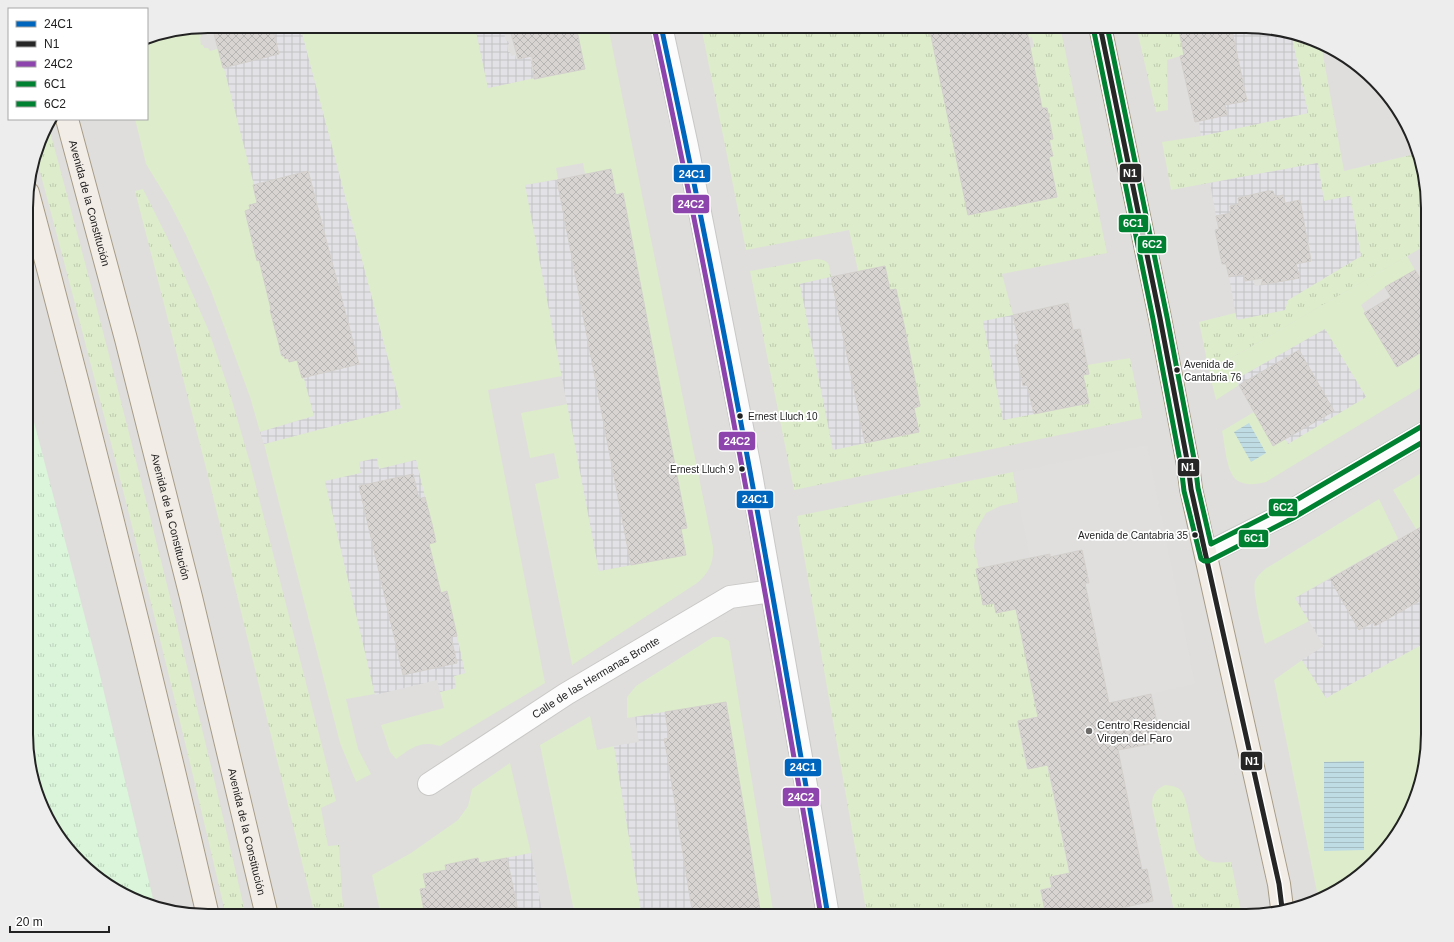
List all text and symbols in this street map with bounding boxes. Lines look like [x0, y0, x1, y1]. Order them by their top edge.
legend [8, 8, 148, 120]
text: 24C1 [44, 17, 73, 31]
text: N1 [44, 37, 60, 51]
text: 24C2 [44, 57, 73, 71]
text: 6C1 [44, 77, 66, 91]
text: 6C2 [44, 97, 66, 111]
street label: Avenida de la Constitución [67, 139, 112, 267]
line badge: N1 [1119, 163, 1142, 183]
line badge: 24C1 [673, 164, 711, 183]
text: N1 [1123, 167, 1137, 179]
text: 24C1 [679, 168, 705, 180]
line badge: 24C2 [672, 194, 710, 214]
text: 24C2 [678, 198, 704, 210]
line badge: 6C1 [1118, 214, 1149, 233]
text: 6C1 [1123, 217, 1143, 229]
line badge: 6C2 [1137, 235, 1167, 254]
text: 6C2 [1142, 238, 1162, 250]
place label: Avenida de Cantabria 76 [1184, 359, 1242, 383]
marker: Avenida de Cantabria 76 [1172, 365, 1182, 375]
marker: Ernest Lluch 10 [735, 411, 745, 421]
place label: Ernest Lluch 10 [748, 411, 818, 422]
line badge: 24C2 [718, 431, 756, 451]
text: 24C2 [724, 435, 750, 447]
street label: Avenida de la Constitución [149, 452, 192, 581]
line badge: N1 [1177, 458, 1200, 477]
text: N1 [1181, 461, 1195, 473]
place label: Ernest Lluch 9 [670, 464, 734, 475]
marker: Ernest Lluch 9 [737, 464, 747, 474]
line badge: 24C1 [736, 490, 774, 509]
text: 24C1 [742, 493, 768, 505]
line badge: 6C2 [1268, 498, 1298, 517]
text: 6C2 [1273, 501, 1293, 513]
line badge: 6C1 [1238, 529, 1269, 548]
place label: Avenida de Cantabria 35 [1078, 530, 1188, 541]
marker: Avenida de Cantabria 35 [1190, 530, 1200, 540]
text: 6C1 [1244, 532, 1264, 544]
street label: Calle de las Hermanas Bronte [530, 634, 662, 721]
place label: Centro Residencial Virgen del Faro [1097, 719, 1190, 744]
marker: Centro Residencial Virgen del Faro [1084, 726, 1094, 736]
line badge: N1 [1240, 751, 1263, 771]
text: N1 [1245, 755, 1259, 767]
line badge: 24C1 [784, 758, 822, 777]
text: 24C1 [790, 761, 816, 773]
street label: Avenida de la Constitución [226, 767, 268, 896]
line badge: 24C2 [782, 787, 820, 807]
text: 24C2 [788, 791, 814, 803]
scale bar [10, 908, 109, 934]
text: 20 m [16, 915, 43, 929]

